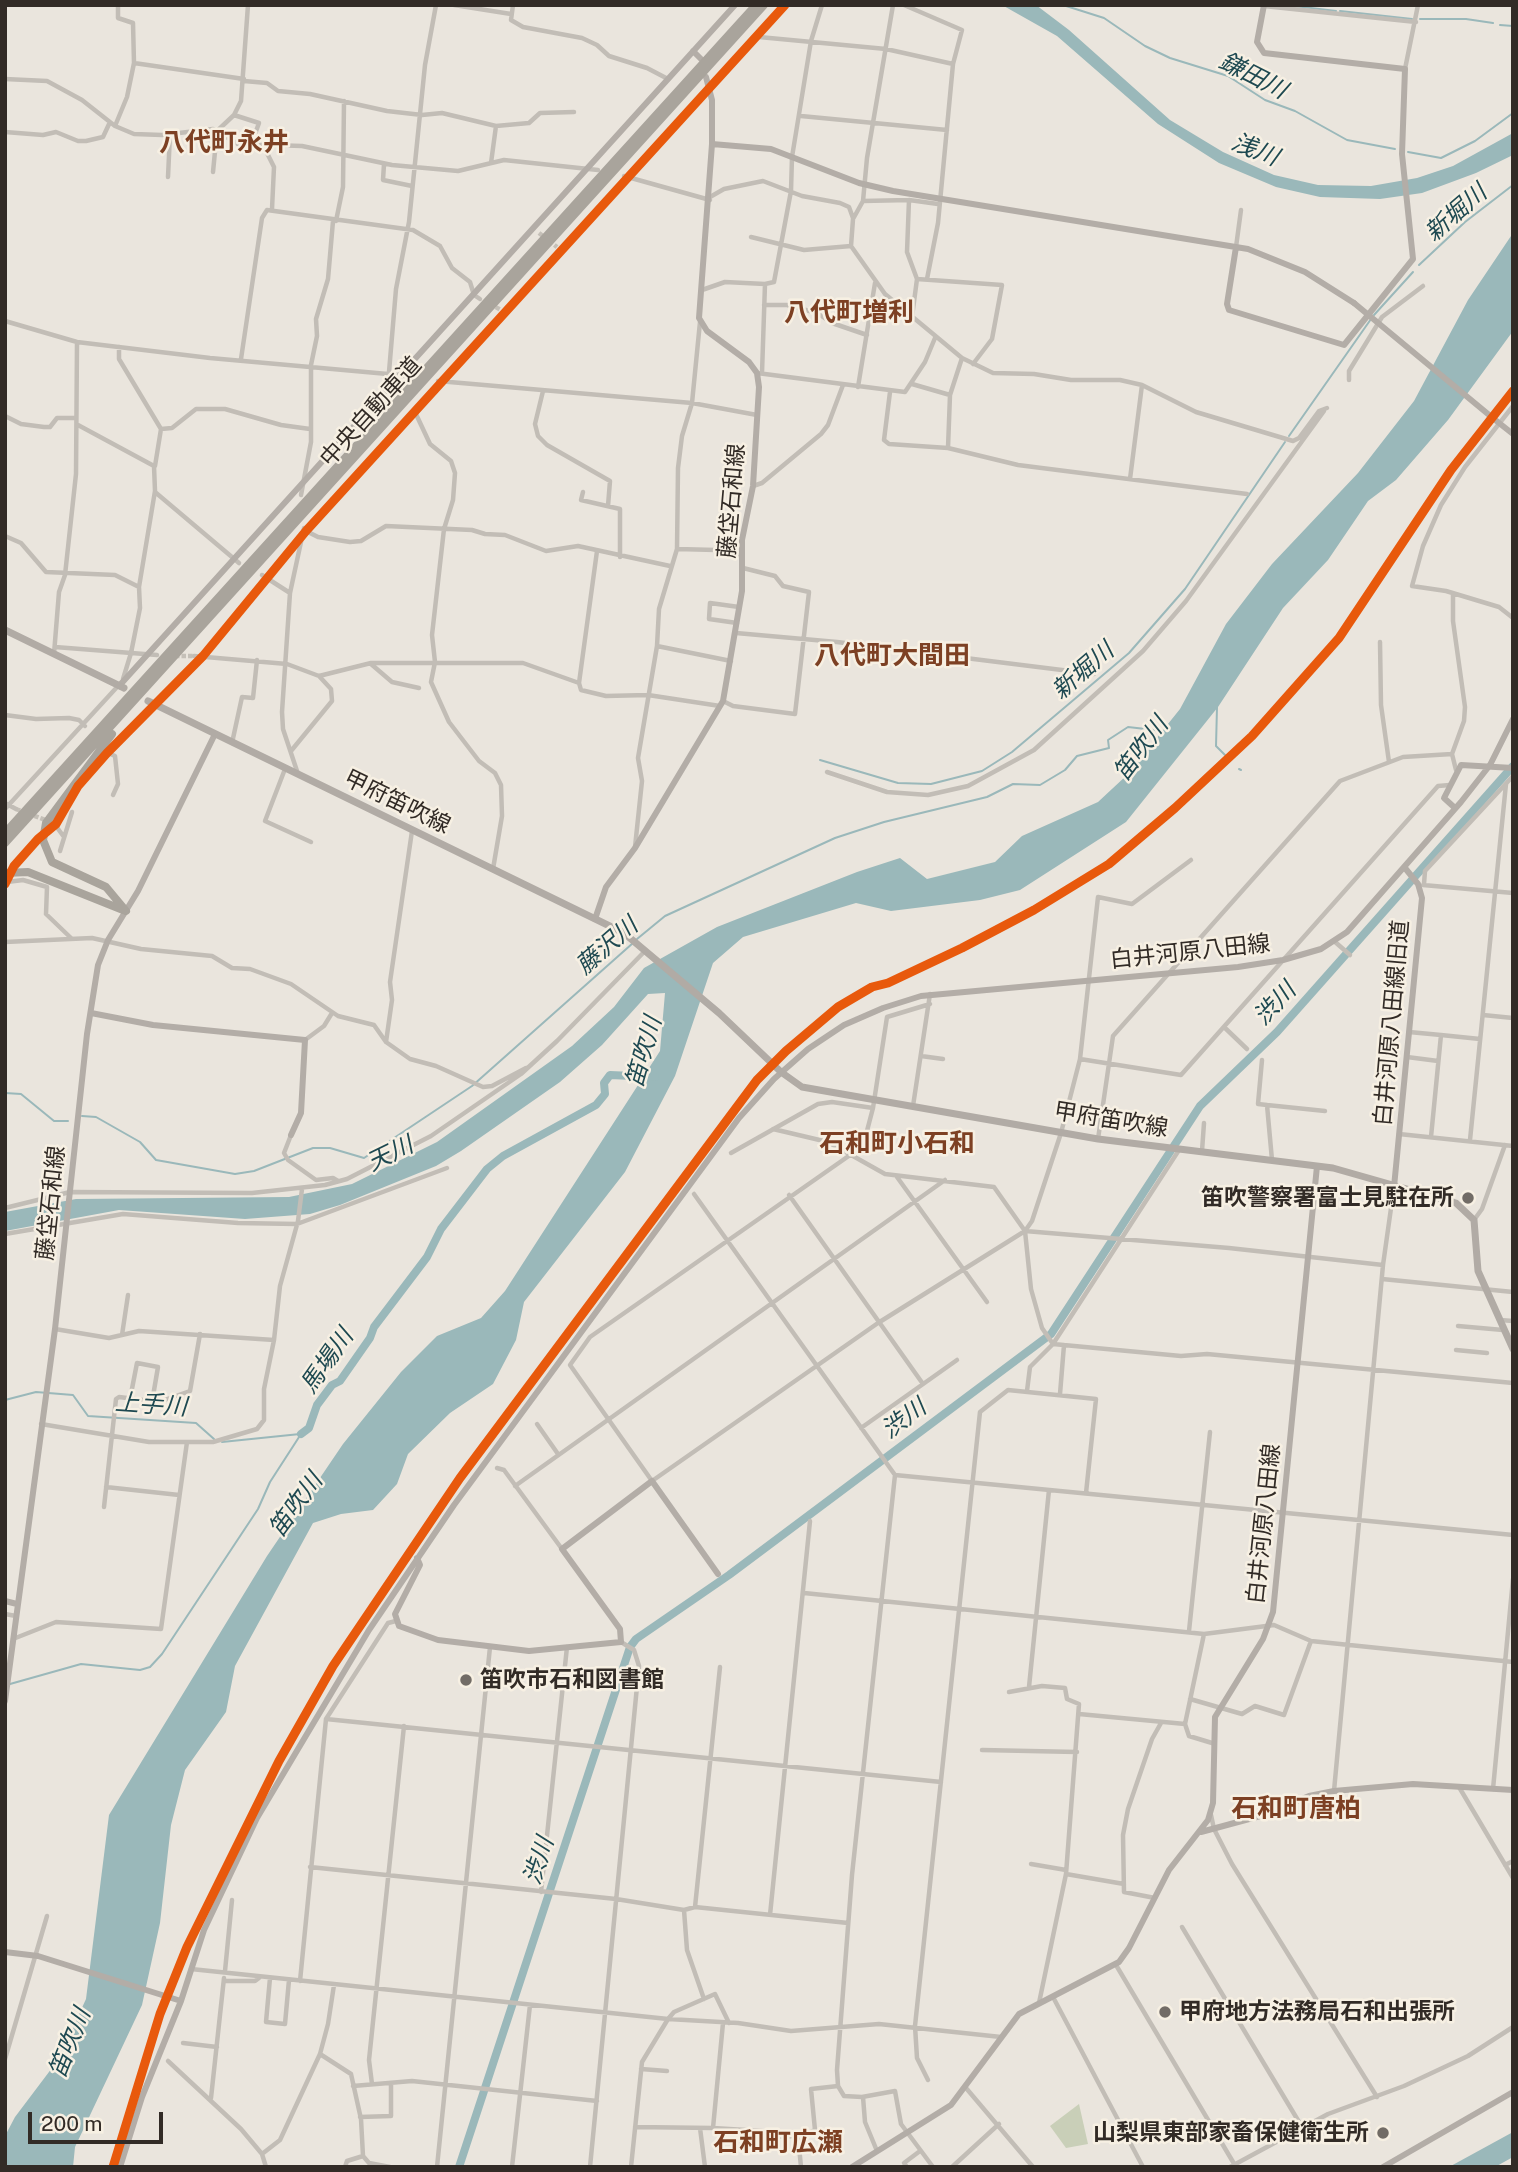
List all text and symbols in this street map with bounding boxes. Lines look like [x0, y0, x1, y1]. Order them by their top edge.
water label: 鎌田川 [1214, 47, 1292, 105]
district label: 八代町永井 [159, 127, 289, 159]
water label: 浅川 [1227, 128, 1283, 172]
water label: 新堀川 [1419, 179, 1493, 247]
district label: 八代町増利 [784, 297, 914, 329]
street label: 中央自動車道 [315, 351, 427, 473]
street label: 藤垈石和線 [713, 443, 751, 559]
water label: 新堀川 [1046, 637, 1120, 705]
district label: 八代町大間田 [814, 640, 970, 672]
water label: 笛吹川 [1108, 712, 1174, 786]
street label: 甲府笛吹線 [339, 764, 455, 840]
water label: 藤沢川 [570, 912, 644, 980]
street label: 白井河原八田線旧道 [1369, 919, 1415, 1127]
street label: 白井河原八田線 [1108, 930, 1272, 974]
water label: 渋川 [1248, 977, 1302, 1031]
water label: 笛吹川 [620, 1013, 668, 1091]
street label: 甲府笛吹線 [1052, 1097, 1170, 1143]
district label: 石和町小石和 [819, 1128, 975, 1160]
water label: 天川 [362, 1131, 418, 1177]
street label: 藤垈石和線 [31, 1144, 71, 1262]
place label: 笛吹警察署富士見駐在所 [1201, 1184, 1454, 1212]
marker: 笛吹警察署富士見駐在所 [1460, 1190, 1476, 1206]
water label: 馬場川 [295, 1323, 359, 1399]
water label: 上手川 [114, 1388, 188, 1422]
water label: 渋川 [876, 1393, 932, 1445]
street label: 白井河原八田線 [1242, 1442, 1286, 1606]
water label: 笛吹川 [263, 1467, 329, 1543]
place label: 笛吹市石和図書館 [480, 1666, 664, 1694]
marker: 笛吹市石和図書館 [458, 1672, 474, 1688]
district label: 石和町唐柏 [1231, 1793, 1361, 1825]
water label: 渋川 [518, 1834, 560, 1888]
place label: 甲府地方法務局石和出張所 [1179, 1998, 1455, 2026]
water label: 笛吹川 [43, 2004, 97, 2082]
marker: 甲府地方法務局石和出張所 [1157, 2004, 1173, 2020]
scale bar [32, 2098, 166, 2142]
text: 200 m [41, 2111, 102, 2136]
place label: 山梨県東部家畜保健衛生所 [1093, 2119, 1369, 2147]
marker: 山梨県東部家畜保健衛生所 [1375, 2125, 1391, 2141]
district label: 石和町広瀬 [713, 2127, 843, 2159]

